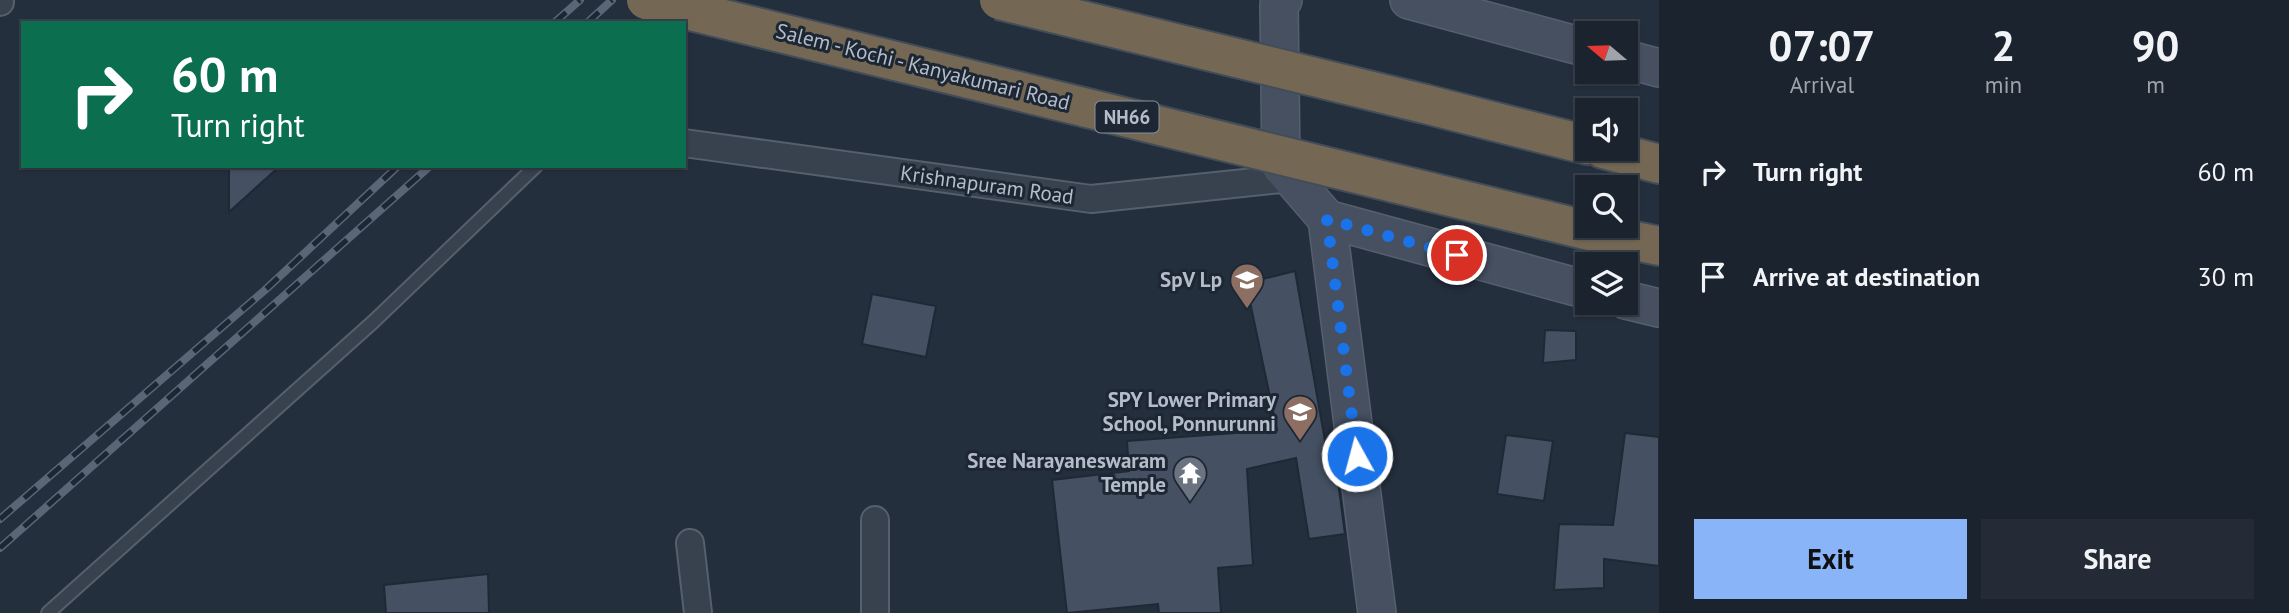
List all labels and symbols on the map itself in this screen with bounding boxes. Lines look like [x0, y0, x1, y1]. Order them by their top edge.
street label: Salem - Kochi - Kanyakumari Road [773, 17, 1073, 116]
north arrow [1575, 21, 1638, 84]
road number: NH66 [1096, 102, 1158, 132]
street label: Krishnapuram Road [899, 159, 1075, 210]
pin [1427, 225, 1487, 285]
school or university icon: SpV Lp [1228, 261, 1266, 310]
place label: SpV Lp [1160, 266, 1222, 293]
place label: SPY Lower Primary School, Ponnurunni [1103, 386, 1277, 437]
school or university icon: SPY Lower Primary School, Ponnurunni [1281, 393, 1319, 442]
position arrow [1320, 419, 1394, 493]
place label: Sree Narayaneswaram Temple [967, 447, 1166, 498]
temple icon: Sree Narayaneswaram Temple [1171, 454, 1209, 503]

